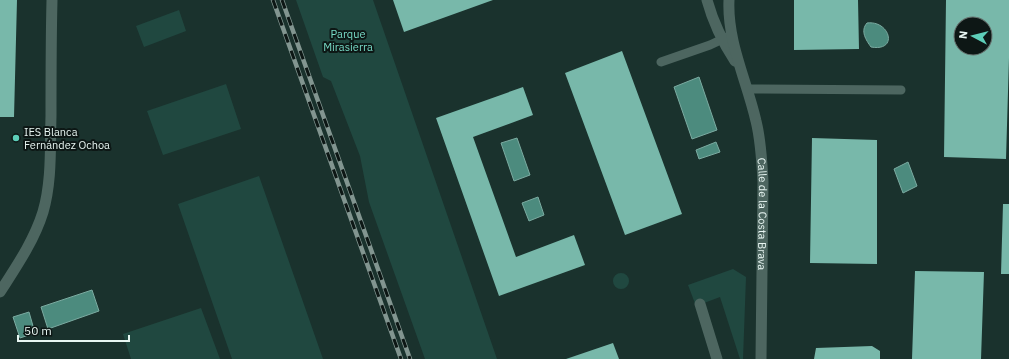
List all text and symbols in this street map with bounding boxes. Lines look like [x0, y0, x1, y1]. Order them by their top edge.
north arrow [953, 16, 993, 56]
park label: Parque Mirasierra [323, 27, 373, 54]
text: N [956, 30, 971, 40]
place label: IES Blanca Fernández Ochoa [24, 125, 110, 152]
marker: IES Blanca Fernández Ochoa [11, 133, 21, 143]
street label: Calle de la Costa Brava [755, 157, 770, 270]
scale bar [18, 317, 129, 343]
text: 50 m [24, 323, 52, 338]

